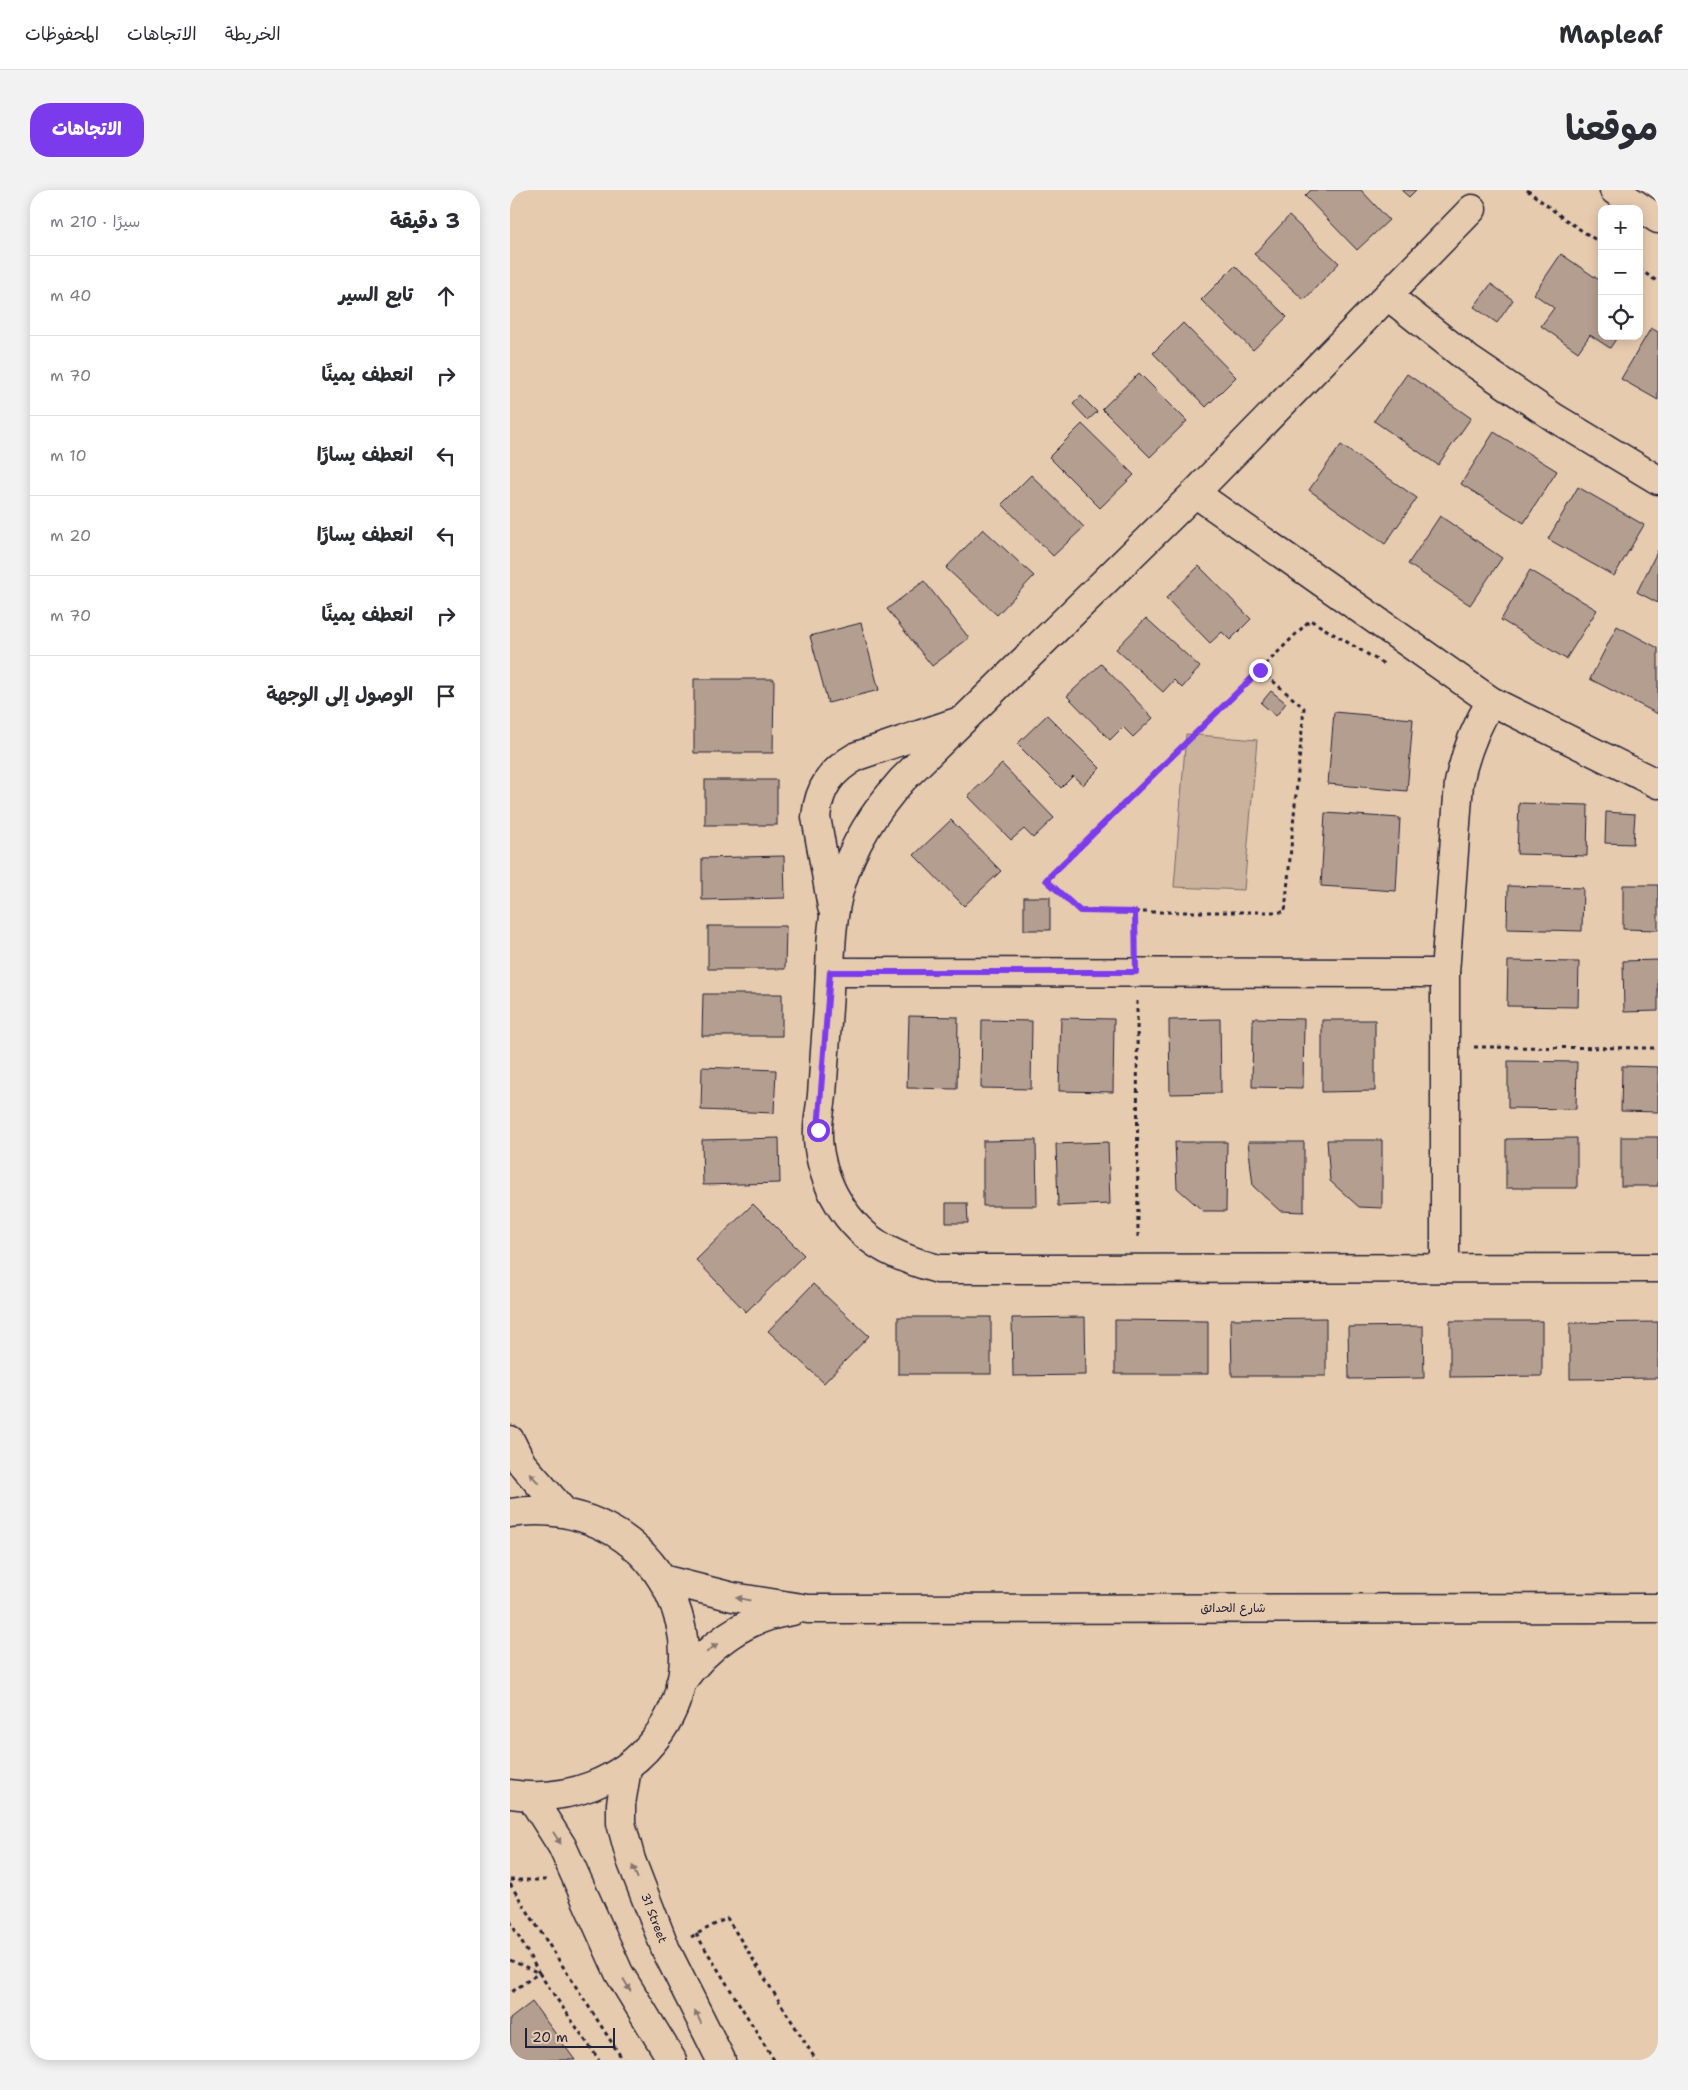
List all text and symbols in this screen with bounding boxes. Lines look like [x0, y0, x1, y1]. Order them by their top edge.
text: Mapleaf [1559, 19, 1663, 51]
text: المحفوظات [25, 22, 99, 46]
text: الاتجاهات [127, 22, 197, 46]
text: الخريطة [225, 22, 281, 46]
button: الاتجاهات [30, 103, 144, 157]
text: موقعنا [1565, 104, 1658, 151]
map controls [1598, 205, 1643, 340]
button: + [1598, 205, 1643, 250]
text: 3 دقيقة [390, 207, 460, 235]
text: سيرًا · 210 m [50, 211, 140, 232]
button: − [1598, 250, 1643, 295]
text: تابع السير [339, 282, 413, 307]
icon: ahead [432, 282, 460, 310]
text: 40 m [50, 285, 92, 306]
button: locate [1598, 295, 1643, 340]
text: انعطف يمينًا [322, 362, 413, 387]
icon: right [432, 362, 460, 390]
text: 70 m [50, 365, 91, 386]
text: انعطف يسارًا [317, 442, 413, 467]
icon: left [432, 442, 460, 470]
text: 10 m [50, 445, 87, 466]
text: انعطف يسارًا [317, 522, 413, 547]
icon: left [432, 522, 460, 550]
text: 20 m [50, 525, 91, 546]
text: انعطف يمينًا [322, 602, 413, 627]
icon: right [432, 602, 460, 630]
text: 70 m [50, 605, 91, 626]
route end [1249, 659, 1272, 682]
text: الوصول إلى الوجهة [266, 682, 413, 707]
icon: arrive [432, 682, 460, 710]
route start [807, 1119, 830, 1142]
one-way arrow [529, 1472, 540, 1485]
one-way arrow [734, 1594, 750, 1602]
street label: شارع الحدائق [1201, 1600, 1266, 1617]
one-way arrow [706, 1642, 719, 1653]
one-way arrow [552, 1831, 562, 1845]
one-way arrow [631, 1865, 639, 1879]
street label: 31 Street [637, 1891, 671, 1945]
one-way arrow [622, 1978, 631, 1991]
one-way arrow [694, 2010, 702, 2024]
scale bar [525, 2025, 615, 2048]
text: 20 m [532, 2028, 568, 2046]

